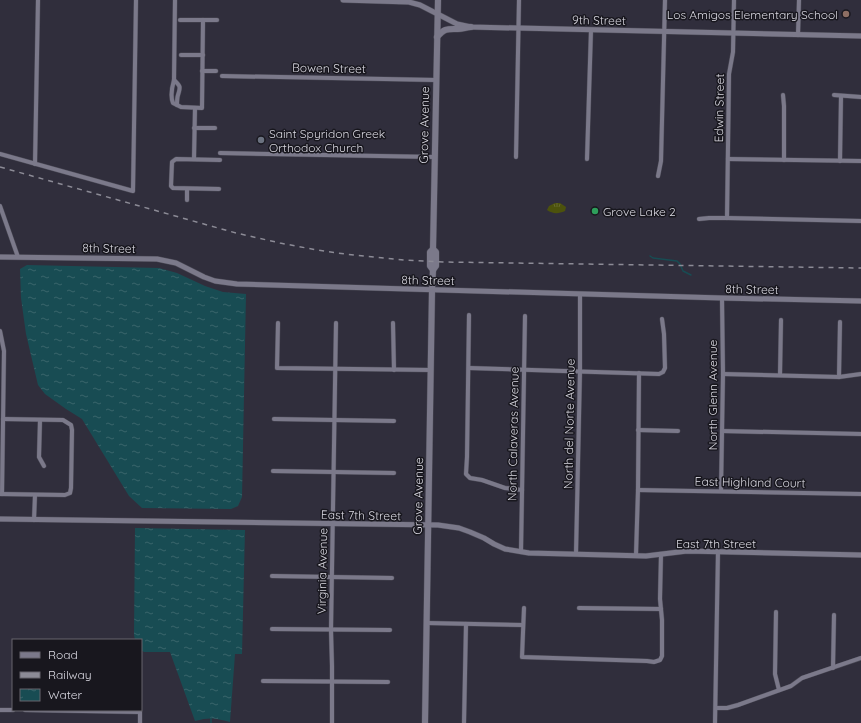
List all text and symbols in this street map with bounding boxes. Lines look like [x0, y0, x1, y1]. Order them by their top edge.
place label: Los Amigos Elementary School [667, 7, 838, 22]
marker: Los Amigos Elementary School [841, 9, 851, 19]
street label: 9th Street [572, 12, 626, 28]
street label: Bowen Street [292, 60, 366, 76]
street label: Edwin Street [711, 74, 727, 142]
street label: Grove Avenue [416, 86, 432, 164]
place label: Saint Spyridon Greek Orthodox Church [269, 126, 385, 155]
marker: Saint Spyridon Greek Orthodox Church [256, 135, 266, 145]
place label: Grove Lake 2 [603, 204, 676, 219]
marker: Grove Lake 2 [590, 206, 600, 216]
street label: 8th Street [82, 240, 136, 256]
street label: 8th Street [401, 272, 455, 288]
street label: 8th Street [725, 281, 779, 297]
street label: North Glenn Avenue [705, 339, 720, 450]
street label: North del Norte Avenue [560, 358, 578, 489]
street label: North Calaveras Avenue [504, 366, 522, 501]
street label: Grove Avenue [410, 457, 426, 535]
street label: East Highland Court [695, 474, 805, 490]
street label: East 7th Street [321, 507, 401, 523]
street label: Virginia Avenue [314, 528, 330, 614]
street label: East 7th Street [676, 536, 756, 551]
legend [12, 639, 142, 711]
text: Road [48, 647, 78, 662]
text: Railway [48, 667, 92, 682]
text: Water [48, 687, 83, 702]

